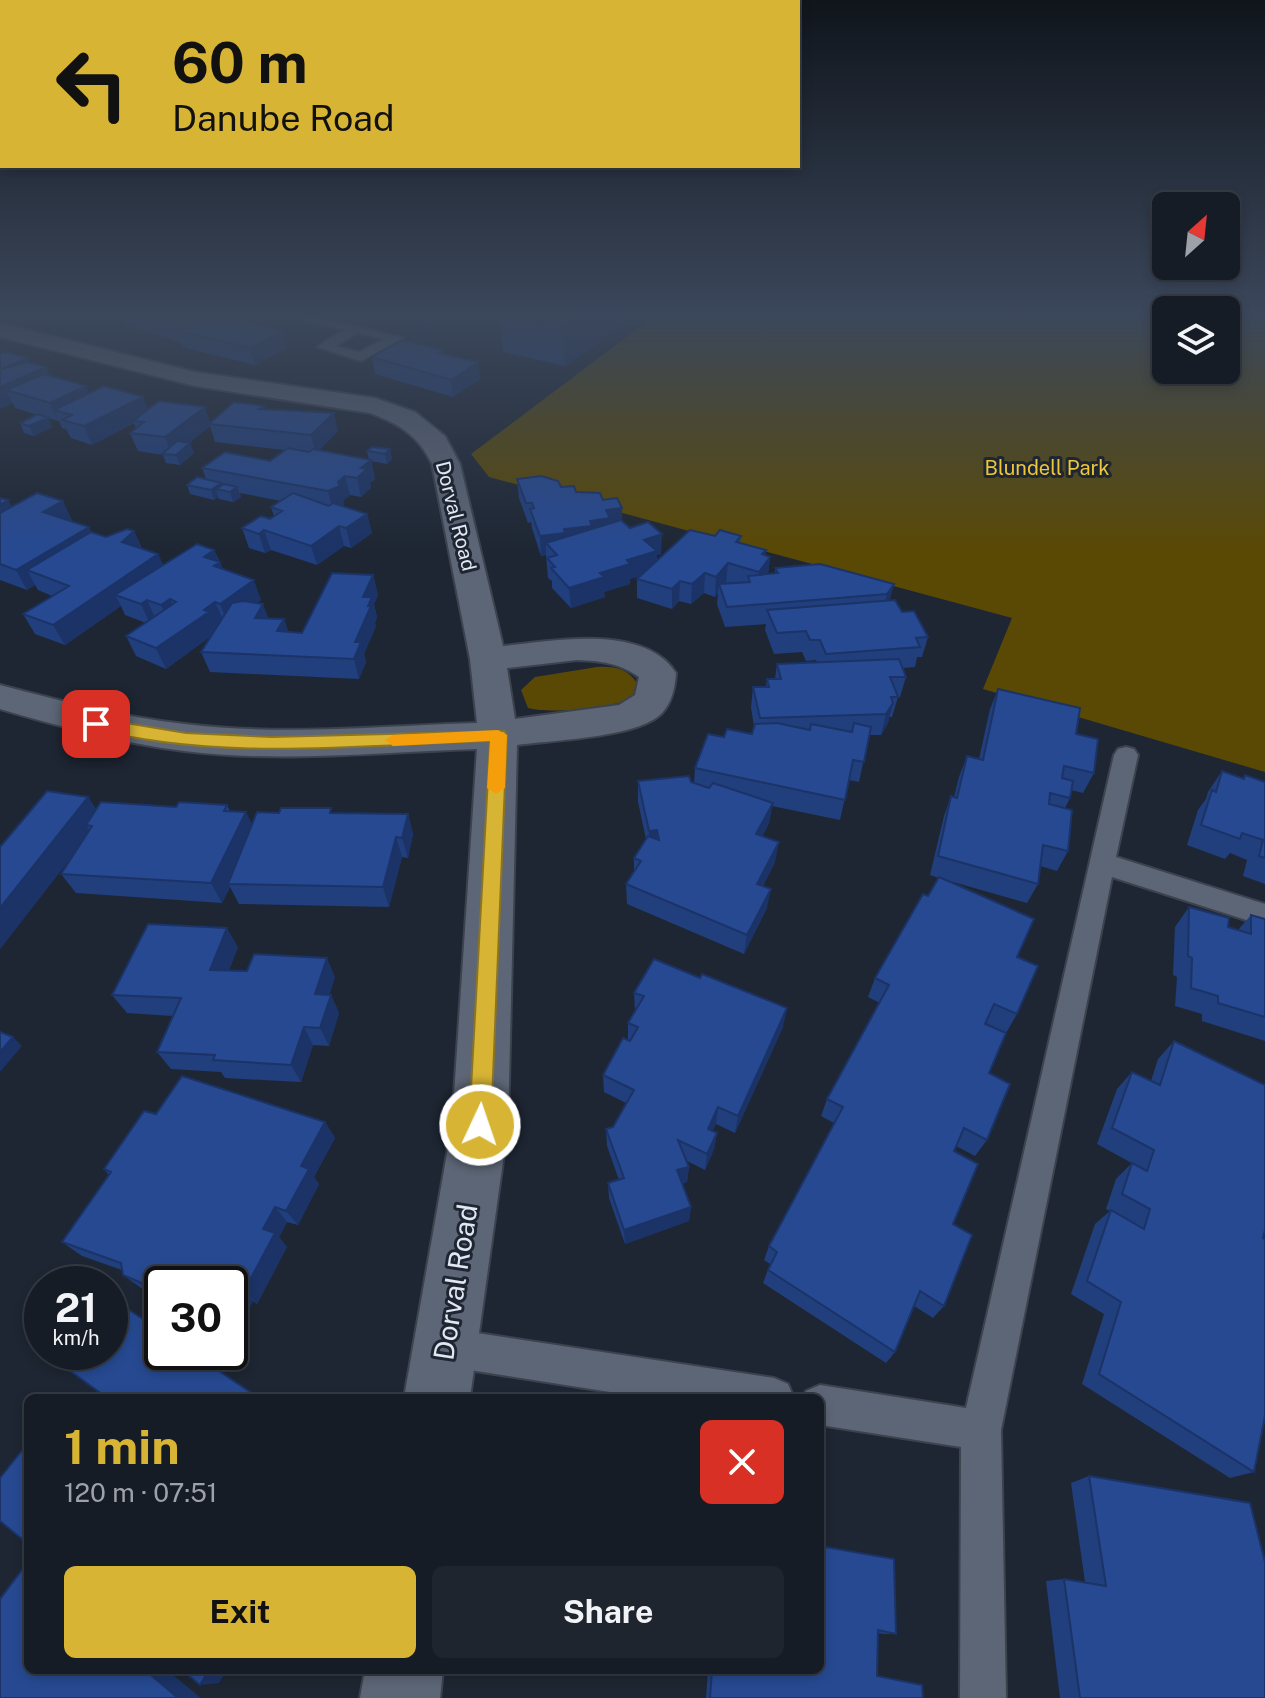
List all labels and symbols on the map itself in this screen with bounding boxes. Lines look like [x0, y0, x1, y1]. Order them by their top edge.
north arrow [1152, 192, 1240, 280]
park label: Blundell Park [984, 456, 1110, 480]
street label: Dorval Road [431, 459, 481, 573]
pin [62, 690, 130, 758]
position arrow [438, 1083, 522, 1167]
street label: Dorval Road [426, 1202, 484, 1362]
speed limit sign: 30 [144, 1266, 248, 1370]

